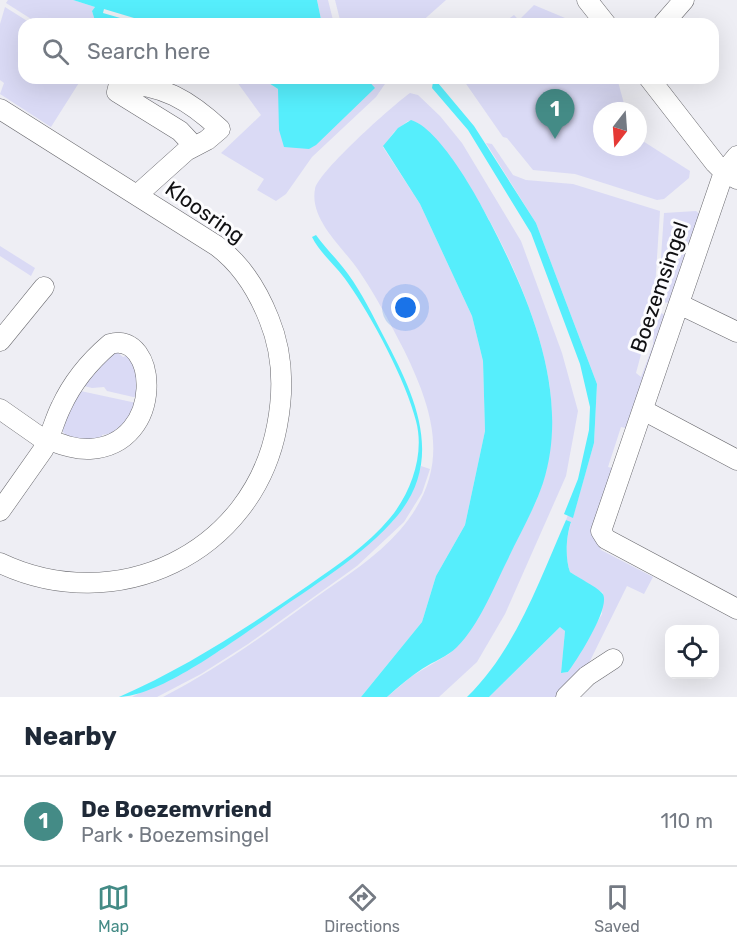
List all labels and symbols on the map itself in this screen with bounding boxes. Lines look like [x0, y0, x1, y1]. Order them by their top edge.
pin: 1 [536, 90, 574, 139]
north arrow [593, 102, 647, 156]
street label: Kloosring [161, 176, 249, 248]
street label: Boezemsingel [625, 218, 693, 356]
your location [391, 293, 420, 322]

